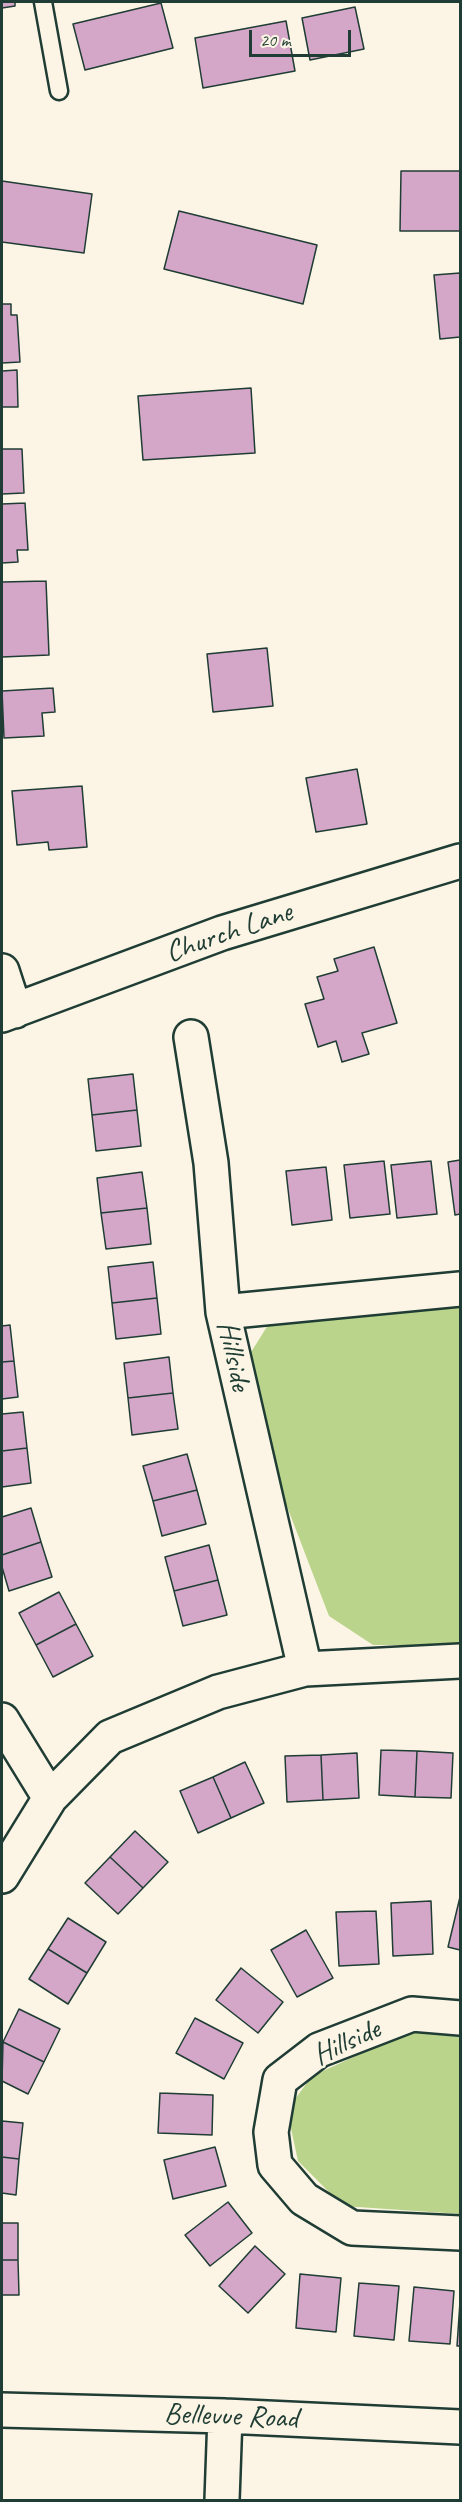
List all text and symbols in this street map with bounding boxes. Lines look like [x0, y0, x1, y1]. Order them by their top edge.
scale bar [252, 18, 354, 56]
text: 20 m [260, 29, 291, 51]
street label: Church Lane [161, 895, 297, 971]
street label: Hillside [208, 1318, 258, 1394]
street label: Hillside [308, 2012, 386, 2074]
street label: Bellevue Road [164, 2397, 298, 2437]

